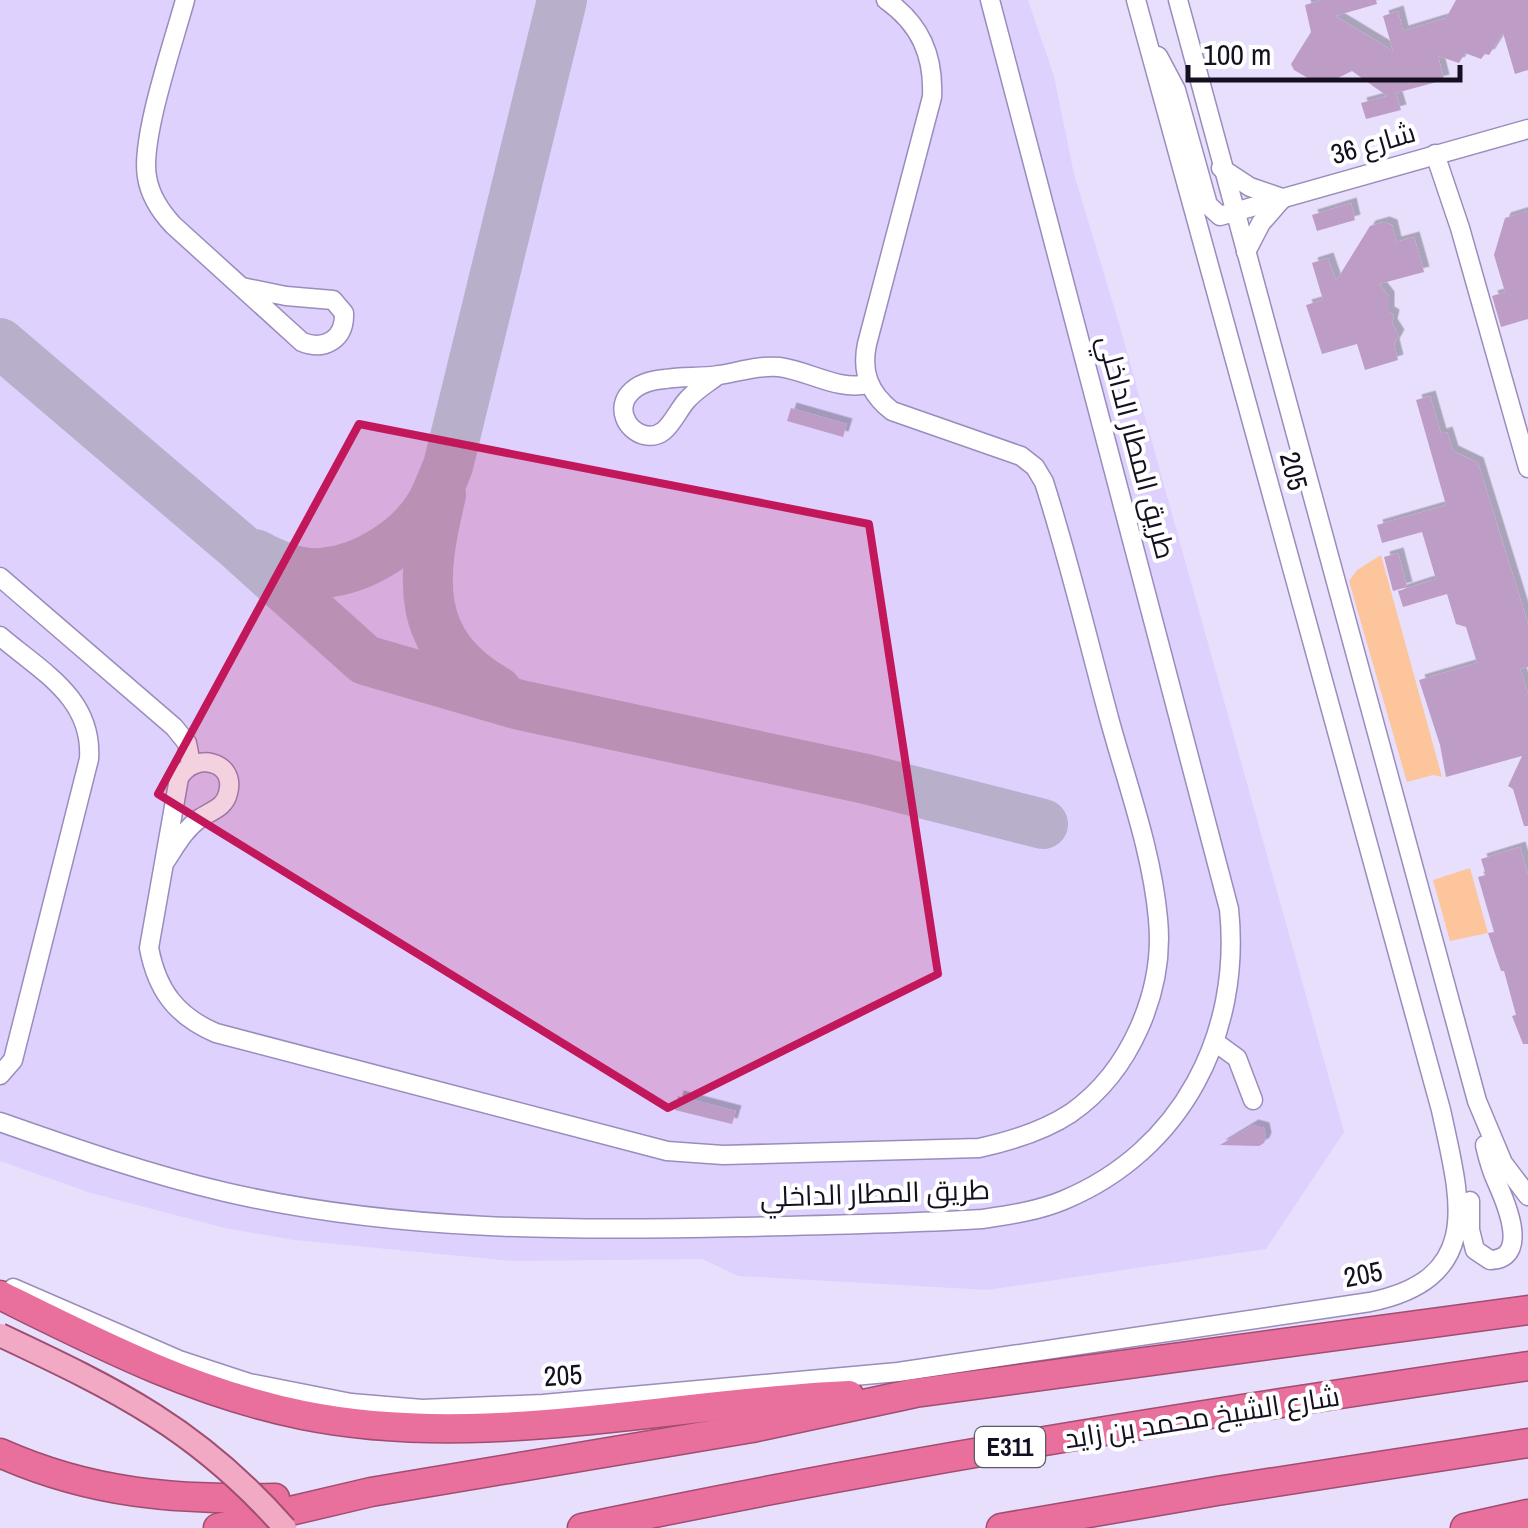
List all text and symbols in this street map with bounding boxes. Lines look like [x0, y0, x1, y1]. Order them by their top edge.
scale bar [1188, 20, 1460, 82]
text: 100 m [1203, 34, 1271, 74]
street label: شارع 36 [1326, 113, 1420, 173]
street label: طريق المطار الداخلي [1086, 331, 1185, 564]
street label: 205 [1271, 448, 1317, 494]
street label: طريق المطار الداخلي [759, 1170, 991, 1219]
street label: 205 [1341, 1252, 1385, 1296]
street label: 205 [543, 1355, 583, 1395]
street label: شارع الشيخ محمد بن زايد [1062, 1376, 1342, 1458]
road number: E311 [975, 1427, 1045, 1467]

